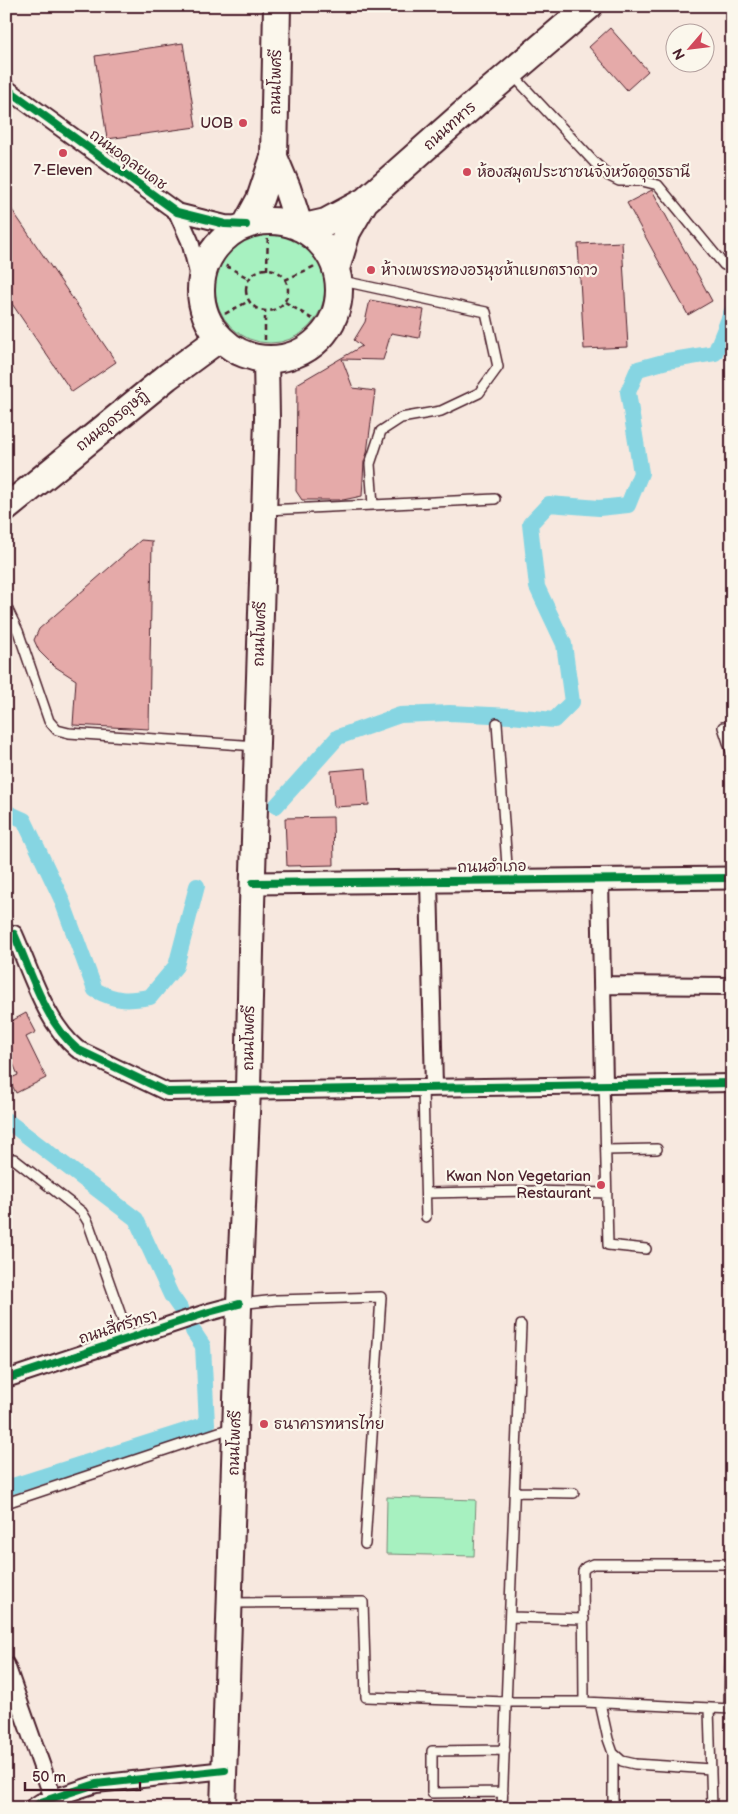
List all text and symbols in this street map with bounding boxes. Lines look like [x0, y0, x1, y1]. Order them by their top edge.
north arrow [666, 22, 716, 72]
text: N [669, 45, 689, 63]
street label: ถนนโพศรี [265, 49, 286, 115]
street label: ถนนทหาร [420, 97, 480, 155]
place label: UOB [200, 114, 233, 133]
marker: UOB [237, 117, 249, 129]
street label: ถนนอดุลยเดช [85, 126, 171, 195]
marker: 7-Eleven [57, 147, 69, 159]
place label: 7-Eleven [33, 161, 93, 180]
place label: ห้องสมุดประชาชนจังหวัดอุดรธานี [477, 162, 690, 183]
marker: ห้องสมุดประชาชนจังหวัดอุดรธานี [461, 166, 473, 178]
place label: ห้างเพชรทองอรนุชห้าแยกตราดาว [381, 260, 598, 281]
marker: ห้างเพชรทองอรนุชห้าแยกตราดาว [365, 264, 377, 276]
street label: ถนนอุดรดุษฎี [72, 386, 153, 457]
street label: ถนนโพศรี [248, 600, 271, 667]
street label: ถนนอำเภอ [457, 857, 527, 877]
street label: ถนนโพศรี [238, 1005, 259, 1071]
place label: Kwan Non Vegetarian Restaurant [446, 1167, 591, 1203]
marker: Kwan Non Vegetarian Restaurant [595, 1179, 607, 1191]
street label: ถนนสี่ศรัทรา [75, 1301, 160, 1349]
street label: ถนนโพศรี [223, 1409, 246, 1476]
place label: ธนาคารทหารไทย [274, 1414, 385, 1434]
marker: ธนาคารทหารไทย [258, 1418, 270, 1430]
scale bar [25, 1759, 140, 1791]
text: 50 m [32, 1768, 66, 1787]

